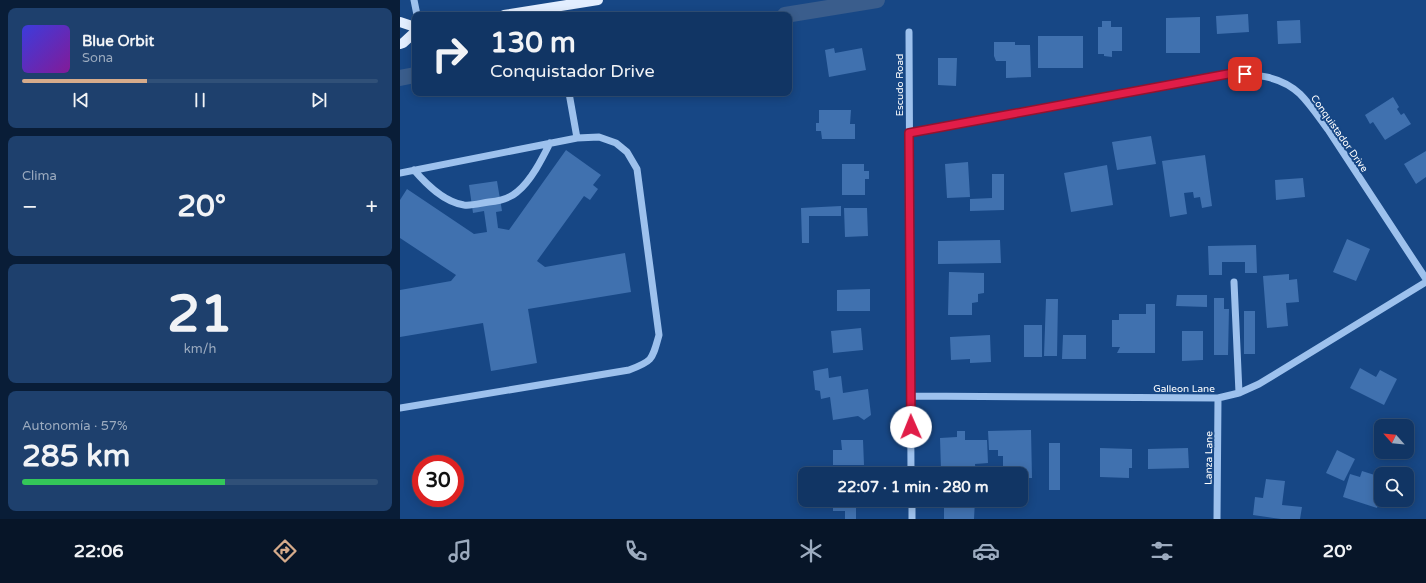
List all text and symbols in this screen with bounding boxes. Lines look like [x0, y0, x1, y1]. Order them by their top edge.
text: 130 m [490, 26, 576, 60]
icon: right [424, 28, 476, 80]
text: Blue Orbit [82, 32, 154, 50]
text: Sona [82, 50, 113, 66]
street label: Escudo Road [894, 54, 906, 116]
pin [1228, 57, 1262, 91]
text: Conquistador Drive [490, 60, 655, 82]
icon: arrive [1234, 63, 1256, 85]
icon: previous [70, 89, 92, 111]
icon: pause [189, 89, 211, 111]
icon: next [308, 89, 330, 111]
street label: Conquistador Drive [1308, 93, 1371, 175]
text: Clima [22, 168, 57, 184]
text: 20° [177, 188, 226, 225]
text: − [22, 194, 38, 220]
text: + [366, 194, 378, 220]
text: 21 [167, 283, 233, 346]
text: km/h [184, 341, 216, 357]
street label: Galleon Lane [1153, 383, 1215, 395]
position arrow [890, 406, 932, 448]
text: Autonomía · 57% [22, 418, 128, 434]
north arrow [1374, 419, 1414, 459]
map controls [1374, 419, 1414, 507]
street label: Lanza Lane [1203, 431, 1215, 485]
text: 285 km [22, 438, 130, 475]
speed limit sign: 30 [412, 455, 464, 507]
button: search [1374, 467, 1414, 507]
text: 22:07 · 1 min · 280 m [838, 478, 988, 496]
icon: directions [271, 537, 299, 565]
icon: music [446, 537, 474, 565]
icon: phone [622, 537, 650, 565]
icon: climate [797, 537, 825, 565]
icon: car [972, 537, 1000, 565]
icon: filters [1148, 537, 1176, 565]
text: 22:06 [74, 540, 124, 562]
text: 20° [1323, 540, 1352, 562]

